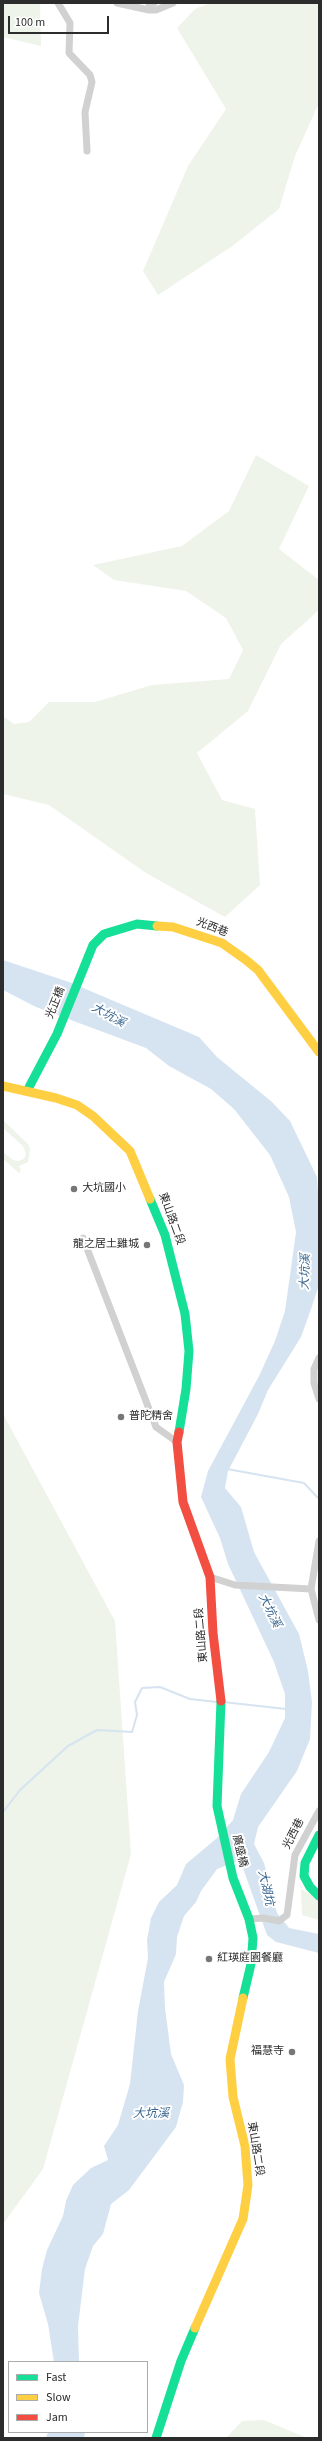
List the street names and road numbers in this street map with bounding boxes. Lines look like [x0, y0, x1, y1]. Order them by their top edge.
street label: 光西巷 [194, 916, 230, 940]
street label: 光正橋 [44, 985, 68, 1021]
street label: 東山路二段 [155, 1191, 187, 1247]
street label: 東山路二段 [193, 1607, 211, 1663]
street label: 光西巷 [281, 1816, 307, 1852]
street label: 廣盛橋 [229, 1833, 249, 1869]
street label: 東山路二段 [244, 2121, 266, 2177]

